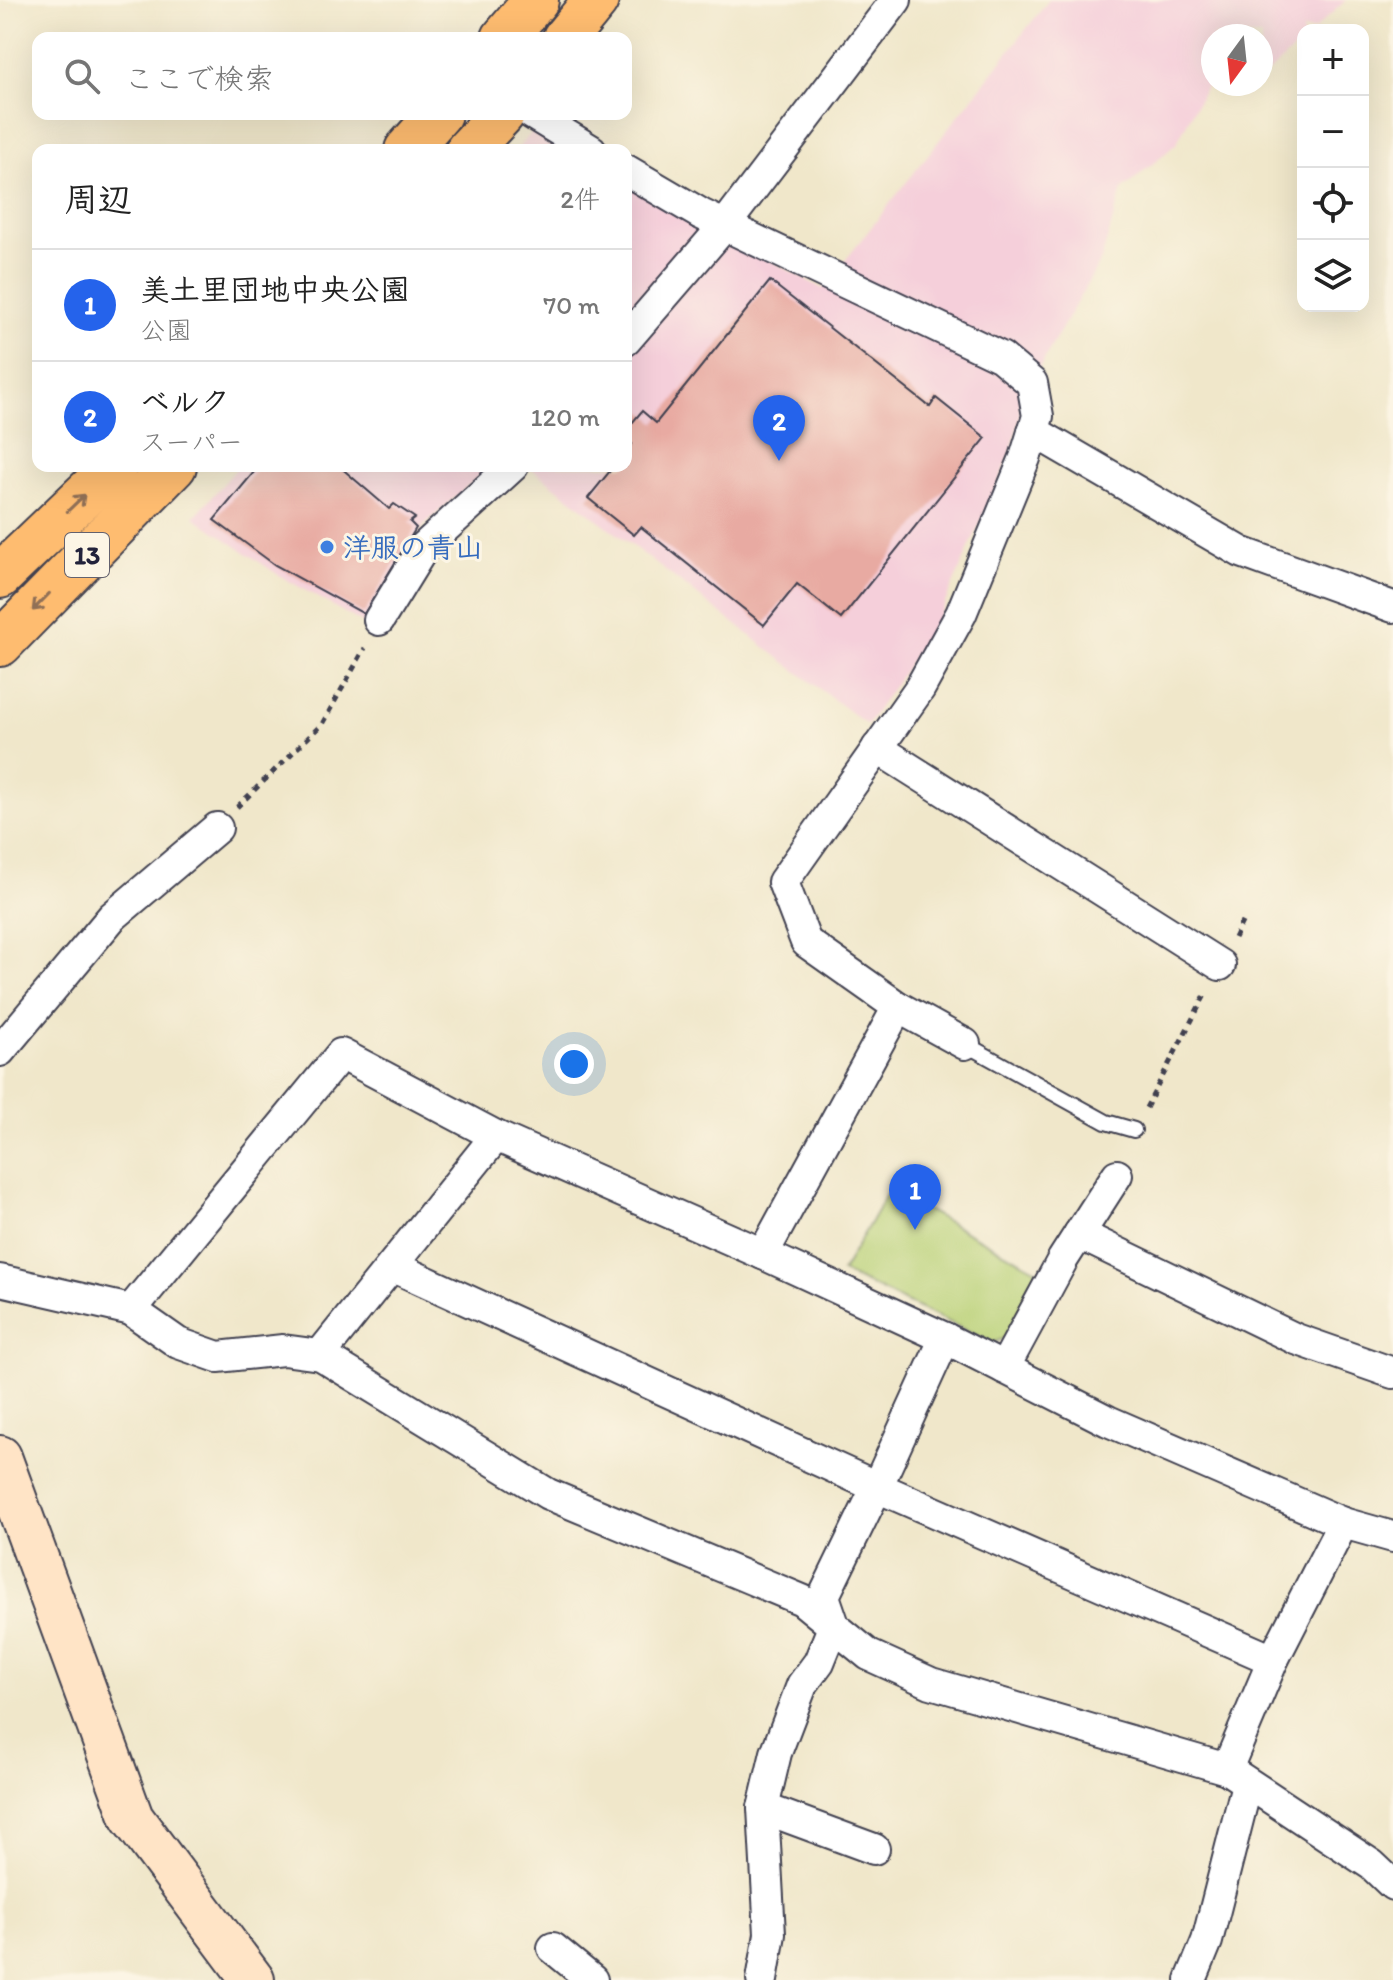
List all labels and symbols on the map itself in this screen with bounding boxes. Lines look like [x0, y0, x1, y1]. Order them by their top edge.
north arrow [1201, 24, 1273, 96]
pin: 2 [753, 395, 805, 461]
one-way arrow [66, 494, 85, 513]
place label: 洋服の青山 [343, 530, 483, 564]
road number: 13 [65, 533, 109, 577]
marker: 洋服の青山 [318, 538, 336, 556]
one-way arrow [32, 592, 51, 611]
your location [554, 1044, 594, 1084]
pin: 1 [889, 1164, 941, 1230]

